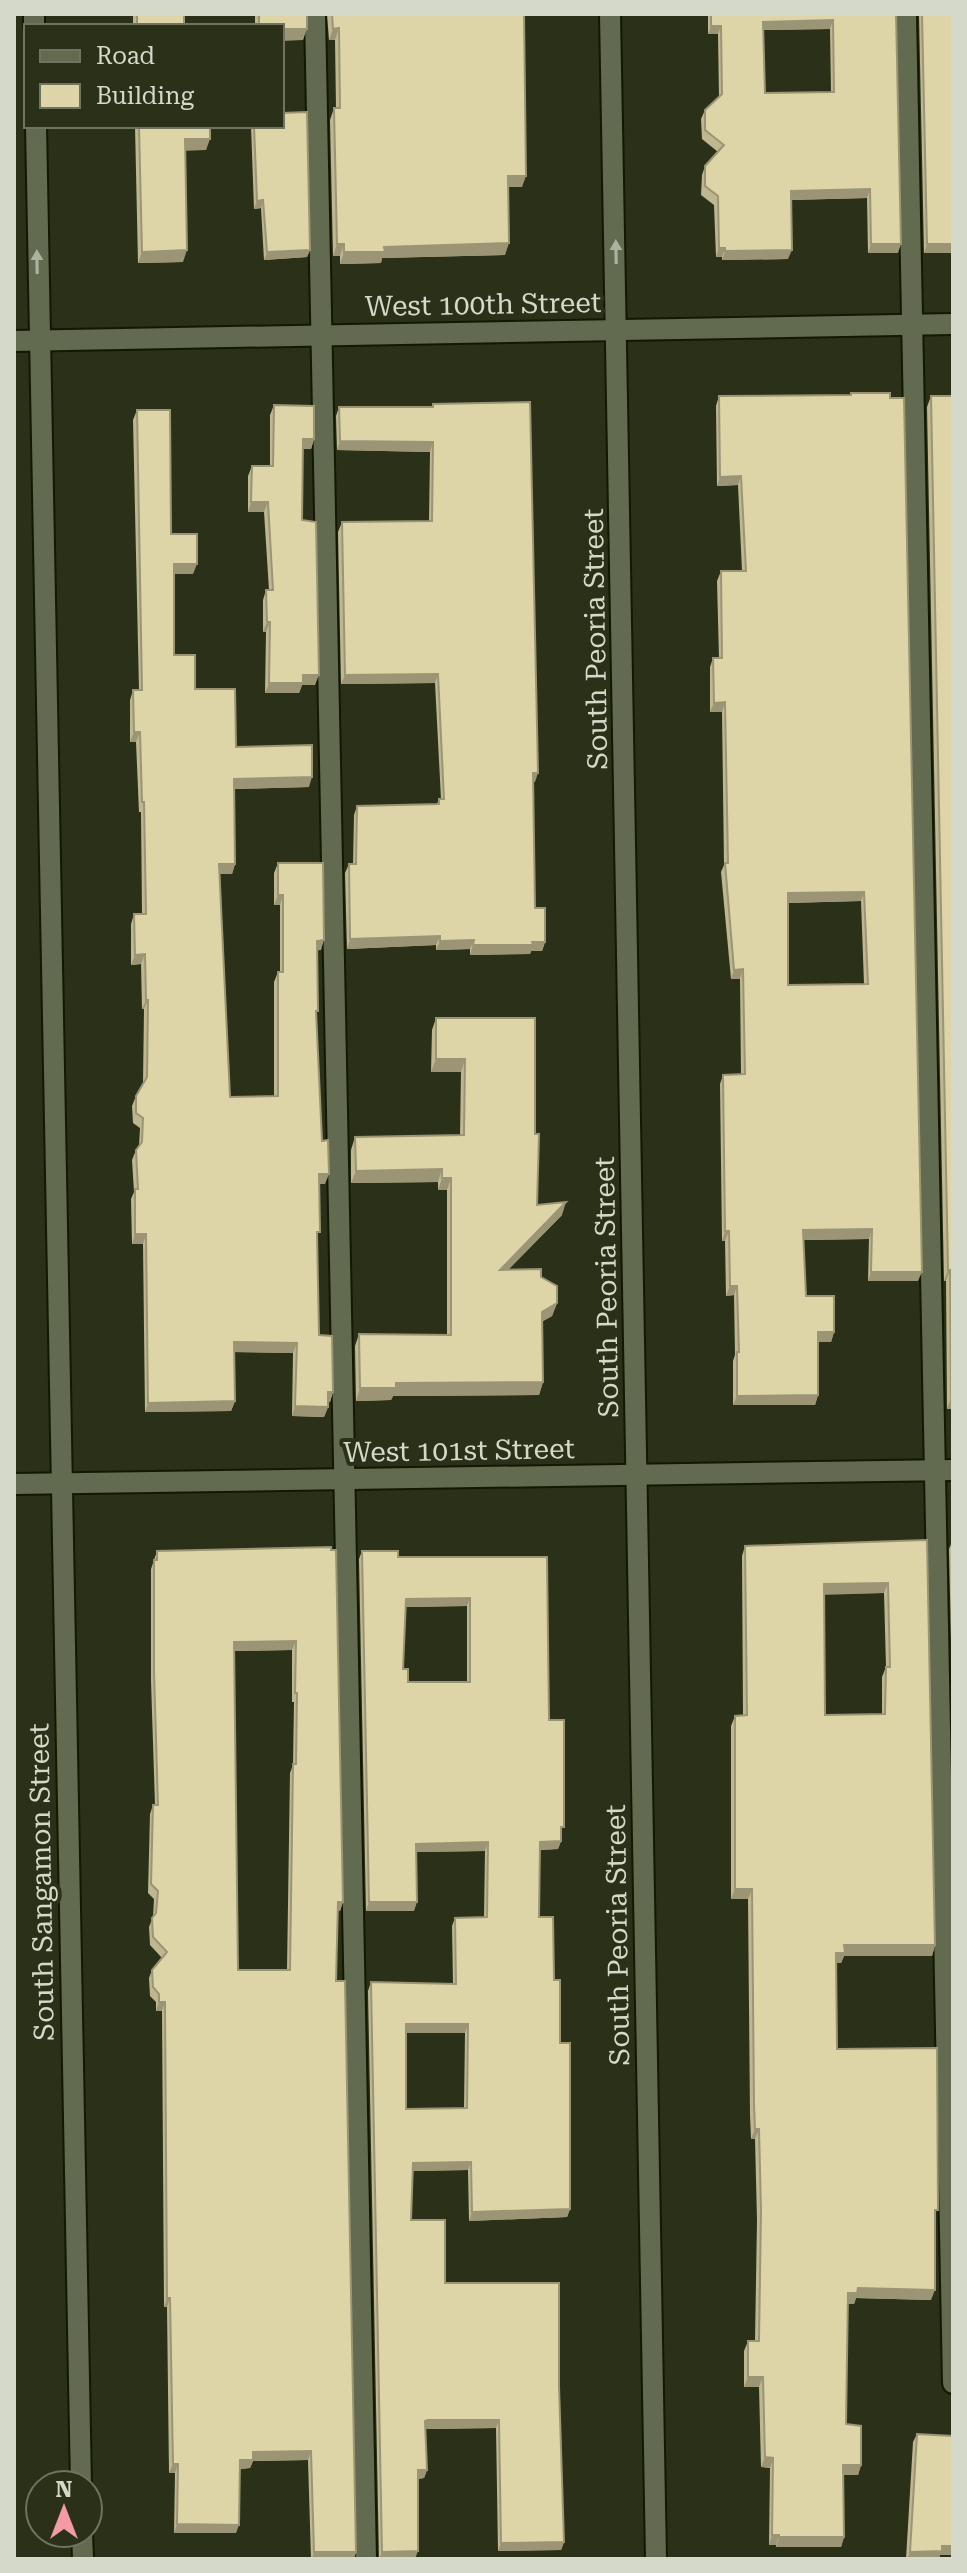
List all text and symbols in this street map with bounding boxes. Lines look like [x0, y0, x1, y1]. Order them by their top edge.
legend [24, 24, 284, 128]
text: Road [96, 42, 155, 70]
text: Building [96, 82, 194, 110]
one-way arrow [610, 239, 622, 264]
one-way arrow [31, 249, 43, 274]
street label: West 100th Street [365, 286, 601, 323]
street label: South Peoria Street [577, 508, 614, 770]
street label: South Peoria Street [588, 1156, 625, 1418]
street label: West 101st Street [343, 1432, 575, 1469]
street label: South Sangamon Street [22, 1723, 61, 2041]
street label: South Peoria Street [599, 1804, 636, 2066]
north arrow [24, 2469, 104, 2549]
text: N [56, 2477, 73, 2502]

